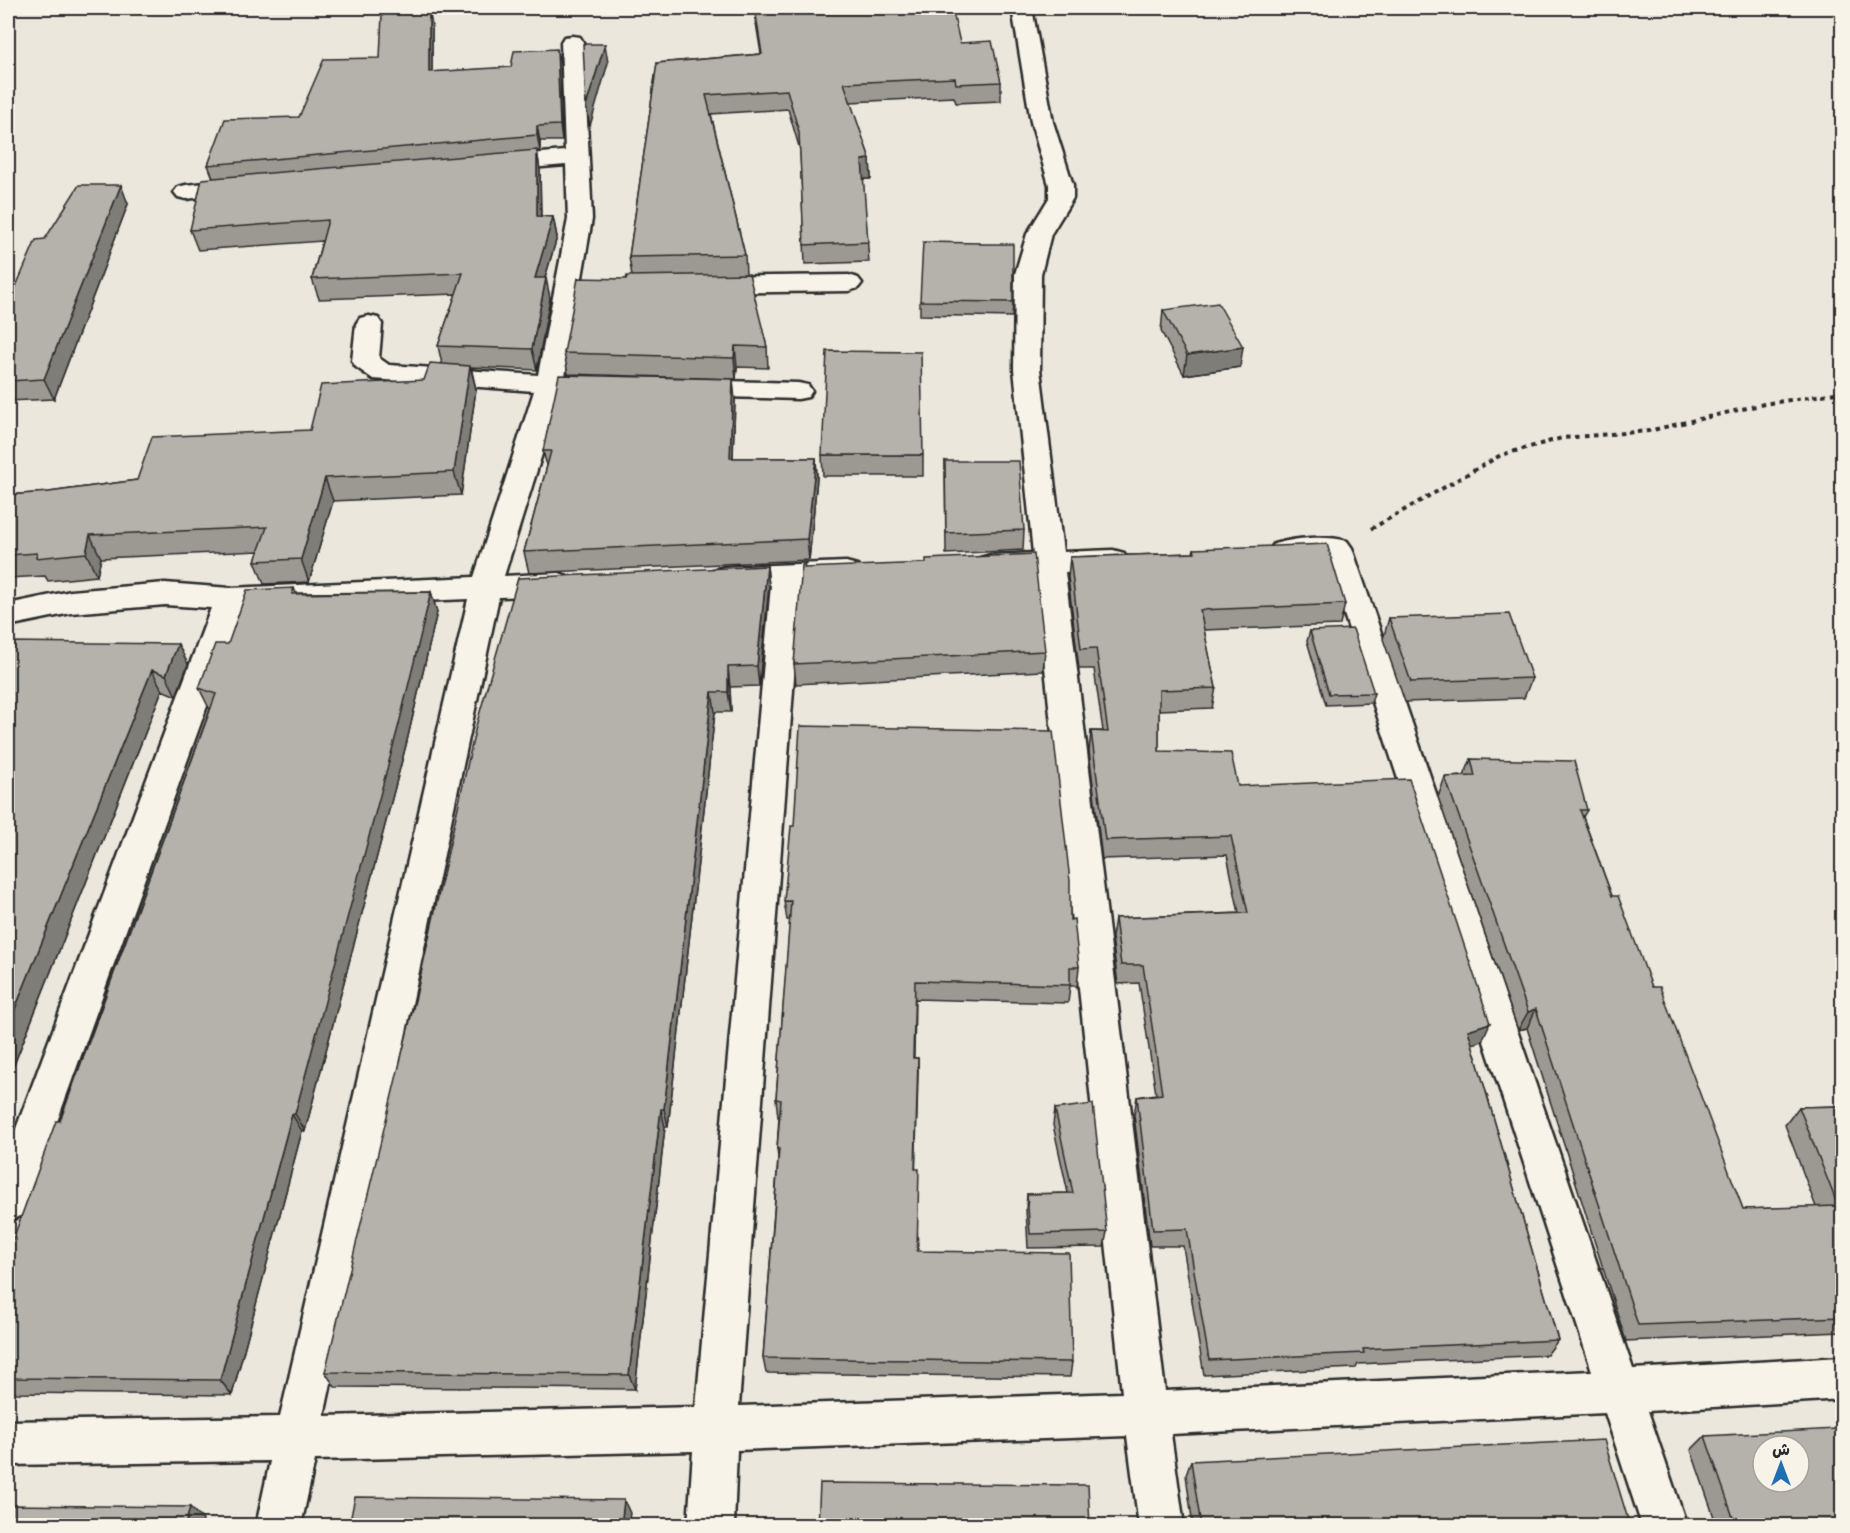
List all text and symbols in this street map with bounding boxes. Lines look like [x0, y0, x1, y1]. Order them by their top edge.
north arrow [1751, 1434, 1811, 1494]
text: ش [1772, 1440, 1790, 1459]

